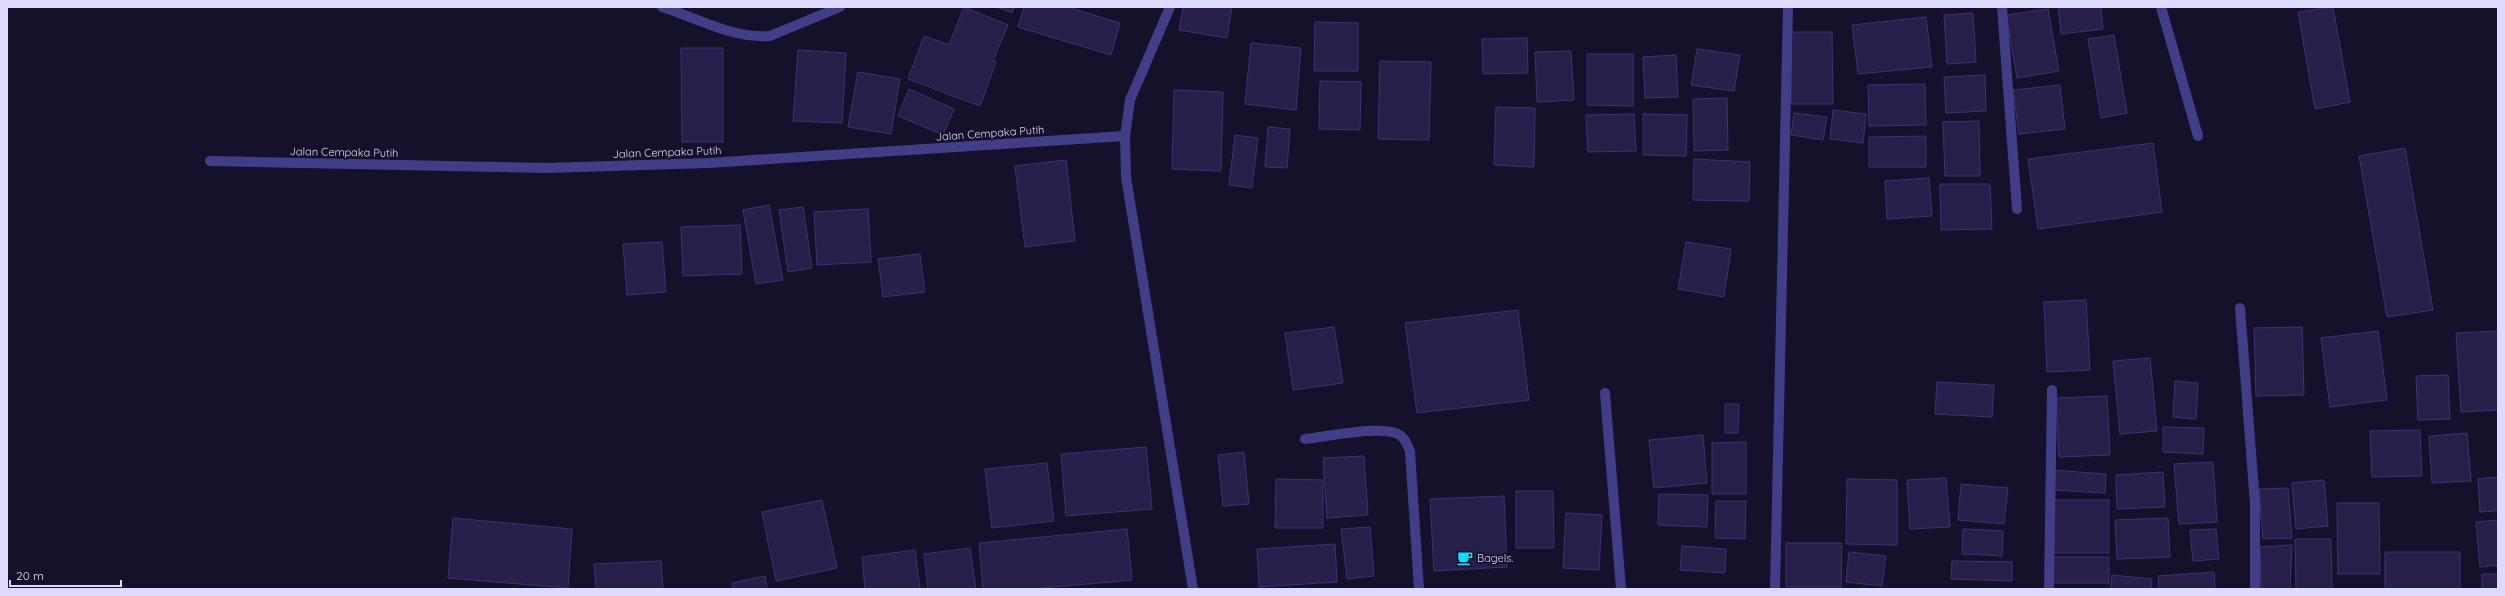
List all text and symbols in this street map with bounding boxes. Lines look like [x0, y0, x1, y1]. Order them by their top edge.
street label: Jalan Cempaka Putih [935, 122, 1045, 144]
street label: Jalan Cempaka Putih [612, 143, 722, 161]
street label: Jalan Cempaka Putih [289, 144, 399, 160]
cafe icon: Bagels. [1456, 549, 1474, 567]
place label: Bagels. [1477, 551, 1513, 565]
scale bar [10, 562, 121, 588]
text: 20 m [16, 568, 44, 583]

